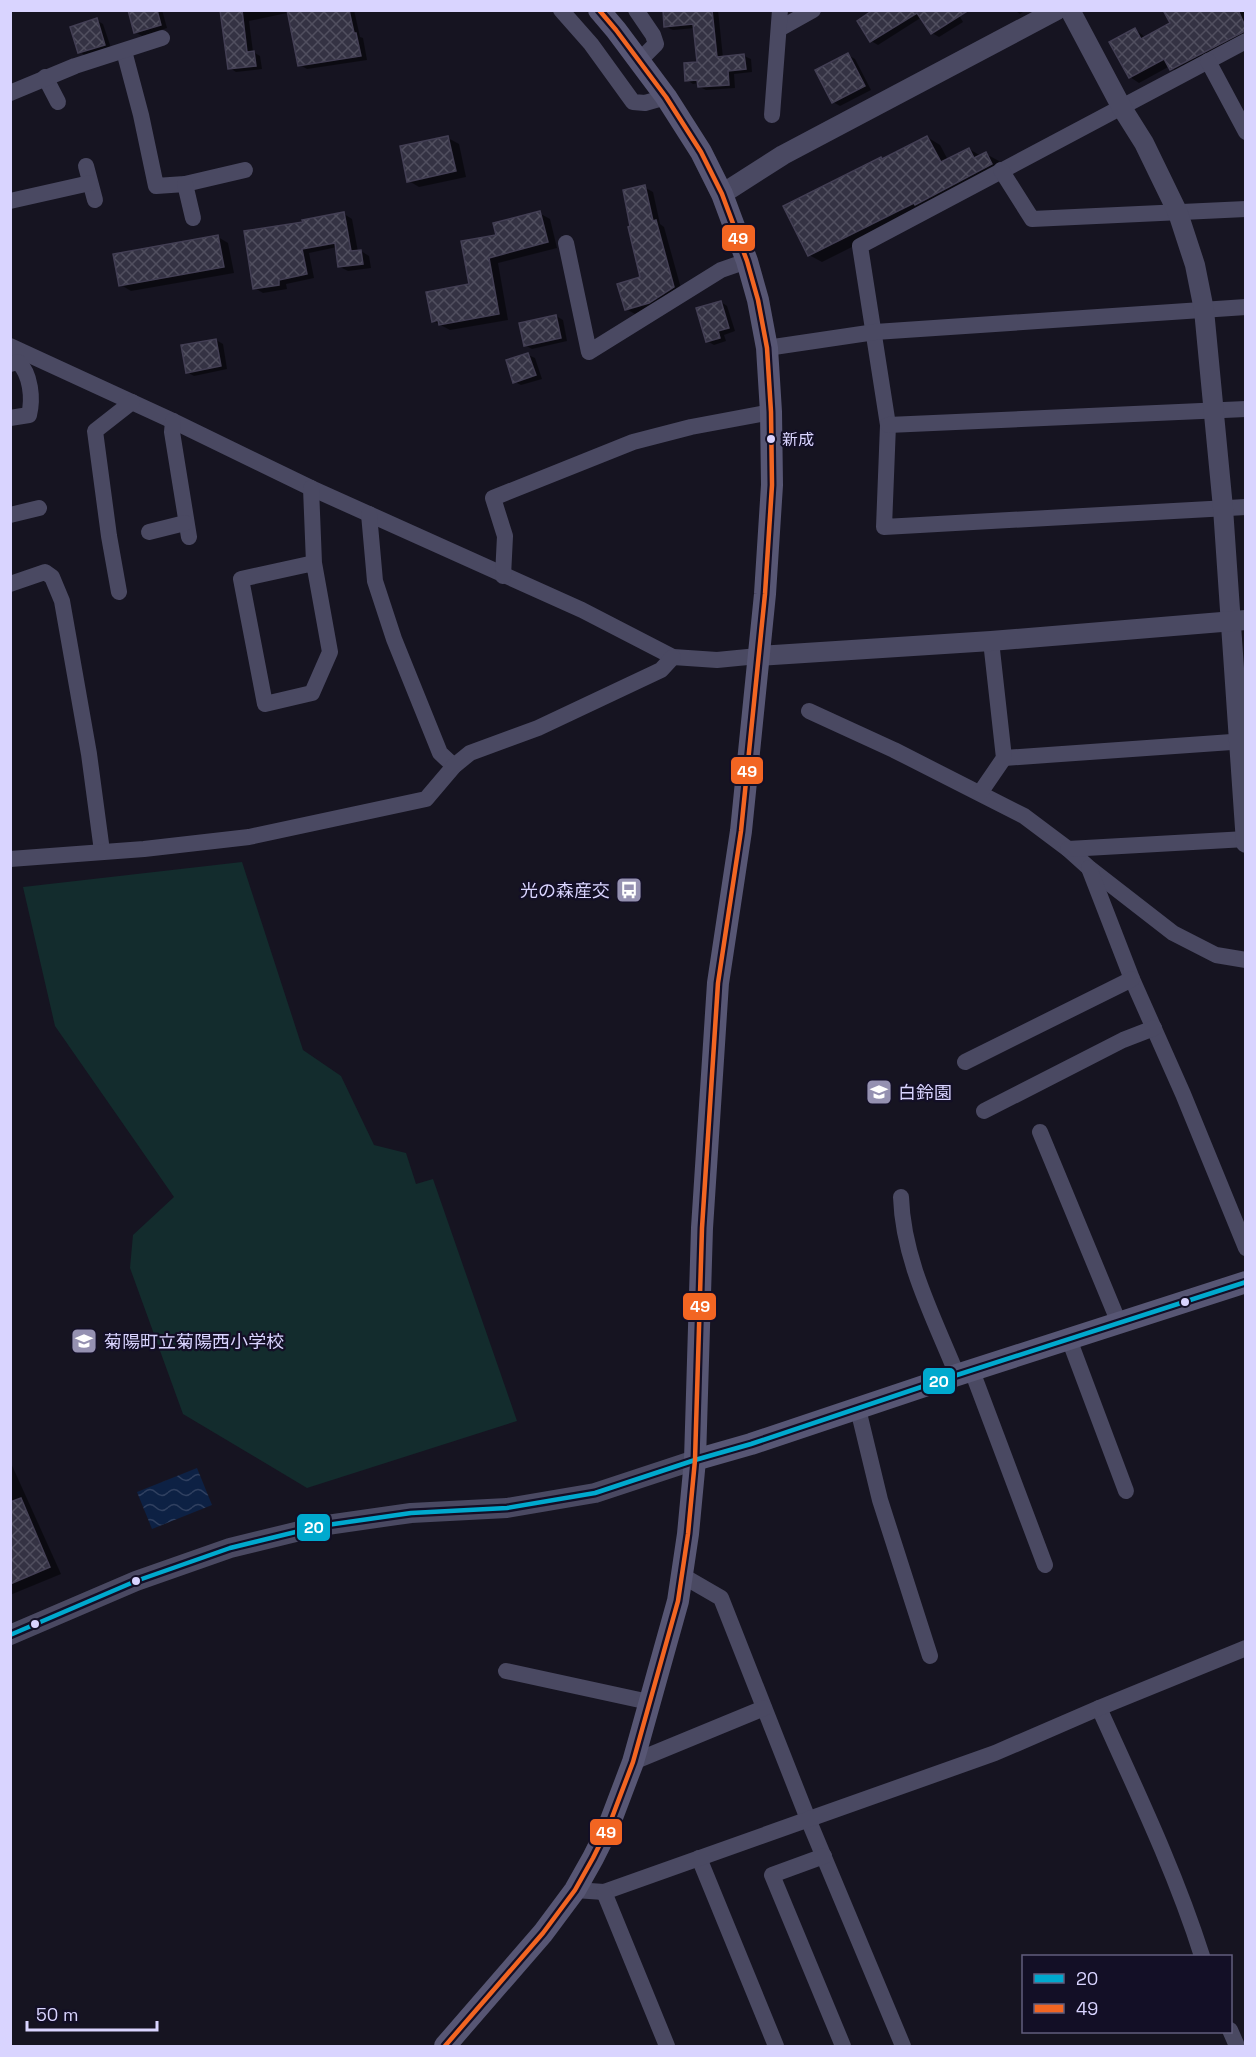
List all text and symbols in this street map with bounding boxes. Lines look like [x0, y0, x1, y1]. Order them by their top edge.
line badge: 49 [721, 224, 756, 252]
text: 49 [728, 228, 748, 249]
place label: 新成 [782, 429, 814, 450]
marker: 新成 [765, 433, 777, 445]
line badge: 49 [730, 756, 764, 785]
text: 49 [737, 761, 757, 782]
bus stop icon: 光の森産交 [614, 875, 644, 905]
place label: 光の森産交 [520, 879, 610, 902]
school or university icon: 白鈴園 [864, 1077, 894, 1107]
place label: 白鈴園 [898, 1081, 952, 1104]
line badge: 49 [682, 1292, 717, 1321]
text: 49 [690, 1296, 710, 1317]
unlabelled marker [1179, 1296, 1191, 1308]
school or university icon: 菊陽町立菊陽西小学校 [69, 1326, 99, 1356]
place label: 菊陽町立菊陽西小学校 [104, 1330, 284, 1353]
line badge: 20 [922, 1367, 956, 1395]
text: 20 [929, 1371, 949, 1392]
line badge: 20 [296, 1513, 331, 1542]
text: 20 [304, 1517, 324, 1538]
unlabelled marker [130, 1575, 142, 1587]
unlabelled marker [29, 1618, 41, 1630]
line badge: 49 [589, 1818, 623, 1846]
text: 49 [596, 1822, 616, 1843]
legend [1022, 1955, 1232, 2033]
text: 20 [1076, 1967, 1098, 1990]
scale bar [27, 1994, 158, 2032]
text: 49 [1076, 1997, 1098, 2020]
text: 50 m [36, 2003, 78, 2026]

